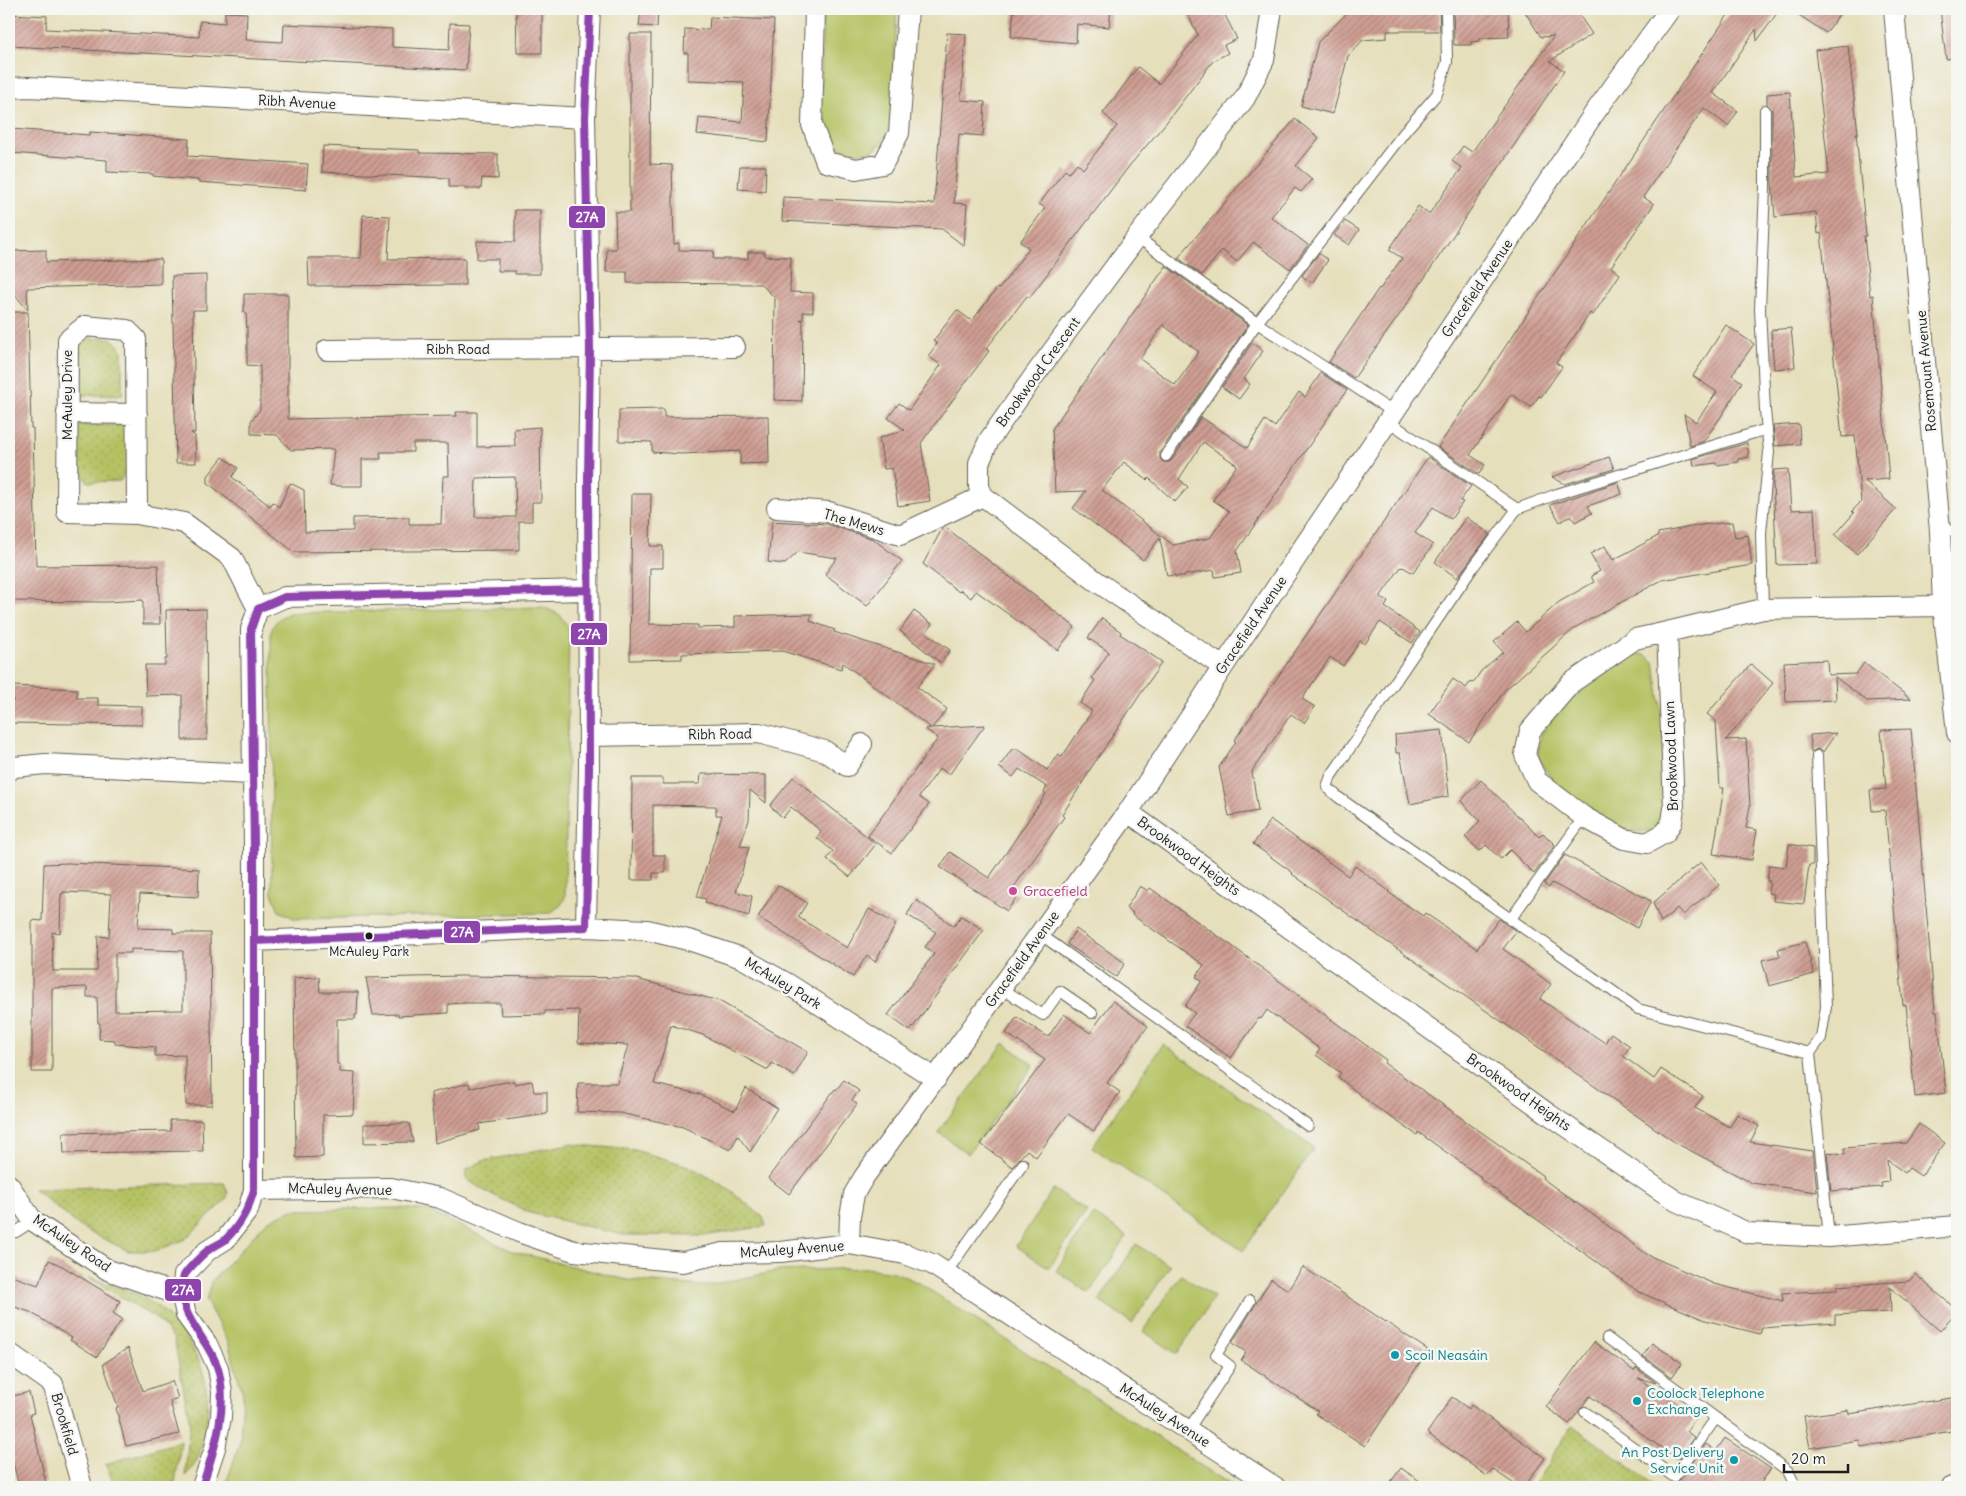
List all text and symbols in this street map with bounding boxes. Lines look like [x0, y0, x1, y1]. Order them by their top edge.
street label: Ribh Avenue [258, 91, 336, 113]
line badge: 27A [568, 205, 606, 229]
text: 27A [575, 208, 599, 226]
street label: Gracefield Avenue [1437, 235, 1517, 341]
street label: Rosemount Avenue [1912, 310, 1940, 432]
street label: Brookwood Crescent [992, 313, 1084, 430]
street label: Ribh Road [426, 340, 490, 358]
street label: McAuley Drive [58, 350, 76, 440]
street label: The Mews [821, 505, 887, 539]
street label: Gracefield Avenue [1211, 572, 1291, 678]
line badge: 27A [570, 622, 608, 646]
text: 27A [577, 625, 601, 643]
street label: Brookwood Lawn [1660, 700, 1682, 812]
street label: Ribh Road [688, 724, 752, 744]
street label: Brookwood Heights [1134, 812, 1244, 900]
place label: Gracefield [1023, 882, 1088, 900]
marker: Gracefield [1007, 885, 1019, 897]
street label: Gracefield Avenue [981, 907, 1063, 1011]
line badge: 27A [443, 920, 481, 944]
text: 27A [450, 923, 474, 941]
marker: McAuley Park [364, 931, 374, 941]
place label: McAuley Park [329, 943, 409, 960]
street label: McAuley Park [741, 953, 825, 1013]
street label: Brookwood Heights [1463, 1049, 1575, 1135]
street label: McAuley Avenue [288, 1179, 392, 1199]
street label: McAuley Road [30, 1210, 114, 1276]
street label: McAuley Avenue [739, 1236, 845, 1262]
line badge: 27A [164, 1278, 202, 1302]
text: 27A [171, 1281, 195, 1299]
place label: Scoil Neasáin [1405, 1346, 1488, 1364]
marker: Scoil Neasáin [1389, 1349, 1401, 1361]
street label: McAuley Avenue [1116, 1379, 1214, 1451]
place label: Coolock Telephone Exchange [1647, 1384, 1765, 1418]
street label: Brookfield [47, 1391, 83, 1457]
marker: Coolock Telephone Exchange [1631, 1395, 1643, 1407]
scale bar [1784, 1441, 1847, 1473]
place label: An Post Delivery Service Unit [1621, 1443, 1724, 1477]
text: 20 m [1791, 1449, 1826, 1468]
marker: An Post Delivery Service Unit [1728, 1454, 1740, 1466]

